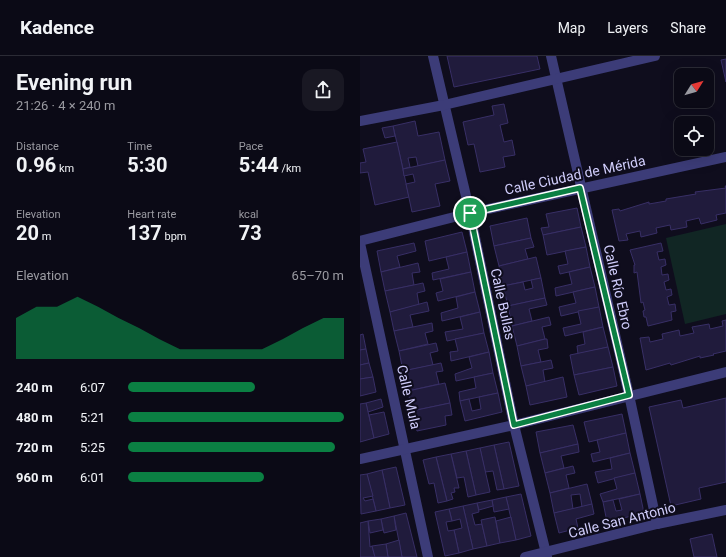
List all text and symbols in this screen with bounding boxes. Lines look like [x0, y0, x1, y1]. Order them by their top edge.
text: Kadence [20, 16, 94, 39]
text: Map [558, 20, 585, 36]
text: Layers [607, 20, 648, 36]
text: Share [670, 20, 706, 36]
north arrow [674, 68, 714, 108]
map controls [674, 68, 714, 156]
button: share [302, 69, 344, 111]
text: Evening run [16, 70, 132, 95]
text: 21:26 · 4 × 240 m [16, 98, 115, 113]
button: locate [674, 116, 714, 156]
text: Distance [16, 140, 59, 153]
text: Time [127, 140, 152, 153]
text: Pace [239, 140, 263, 153]
street label: Calle Ciudad de Mérida [503, 152, 647, 198]
text: 0.96 [16, 153, 56, 177]
text: 5:30 [127, 153, 167, 177]
text: 5:44 [239, 153, 279, 177]
text: km [56, 162, 74, 175]
text: /km [279, 162, 301, 175]
pin [453, 196, 487, 230]
icon: arrive [459, 202, 481, 224]
text: Elevation [16, 208, 61, 221]
text: Heart rate [127, 208, 176, 221]
text: kcal [239, 208, 259, 221]
text: 20 [16, 221, 39, 245]
text: 137 [127, 221, 162, 245]
text: 73 [239, 221, 262, 245]
text: m [39, 230, 51, 243]
text: bpm [162, 230, 187, 243]
street label: Calle Río Ebro [600, 243, 636, 331]
street label: Calle Bullas [488, 267, 518, 341]
text: Elevation [16, 268, 69, 283]
text: 65–70 m [292, 268, 344, 283]
street label: Calle Mula [394, 363, 424, 431]
text: 240 m [16, 380, 53, 395]
text: 6:07 [80, 380, 105, 395]
text: 480 m [16, 410, 53, 425]
text: 5:21 [80, 410, 105, 425]
text: 720 m [16, 440, 53, 455]
text: 5:25 [80, 440, 105, 455]
text: 960 m [16, 470, 53, 485]
text: 6:01 [80, 470, 105, 485]
street label: Calle San Antonio [567, 499, 677, 541]

